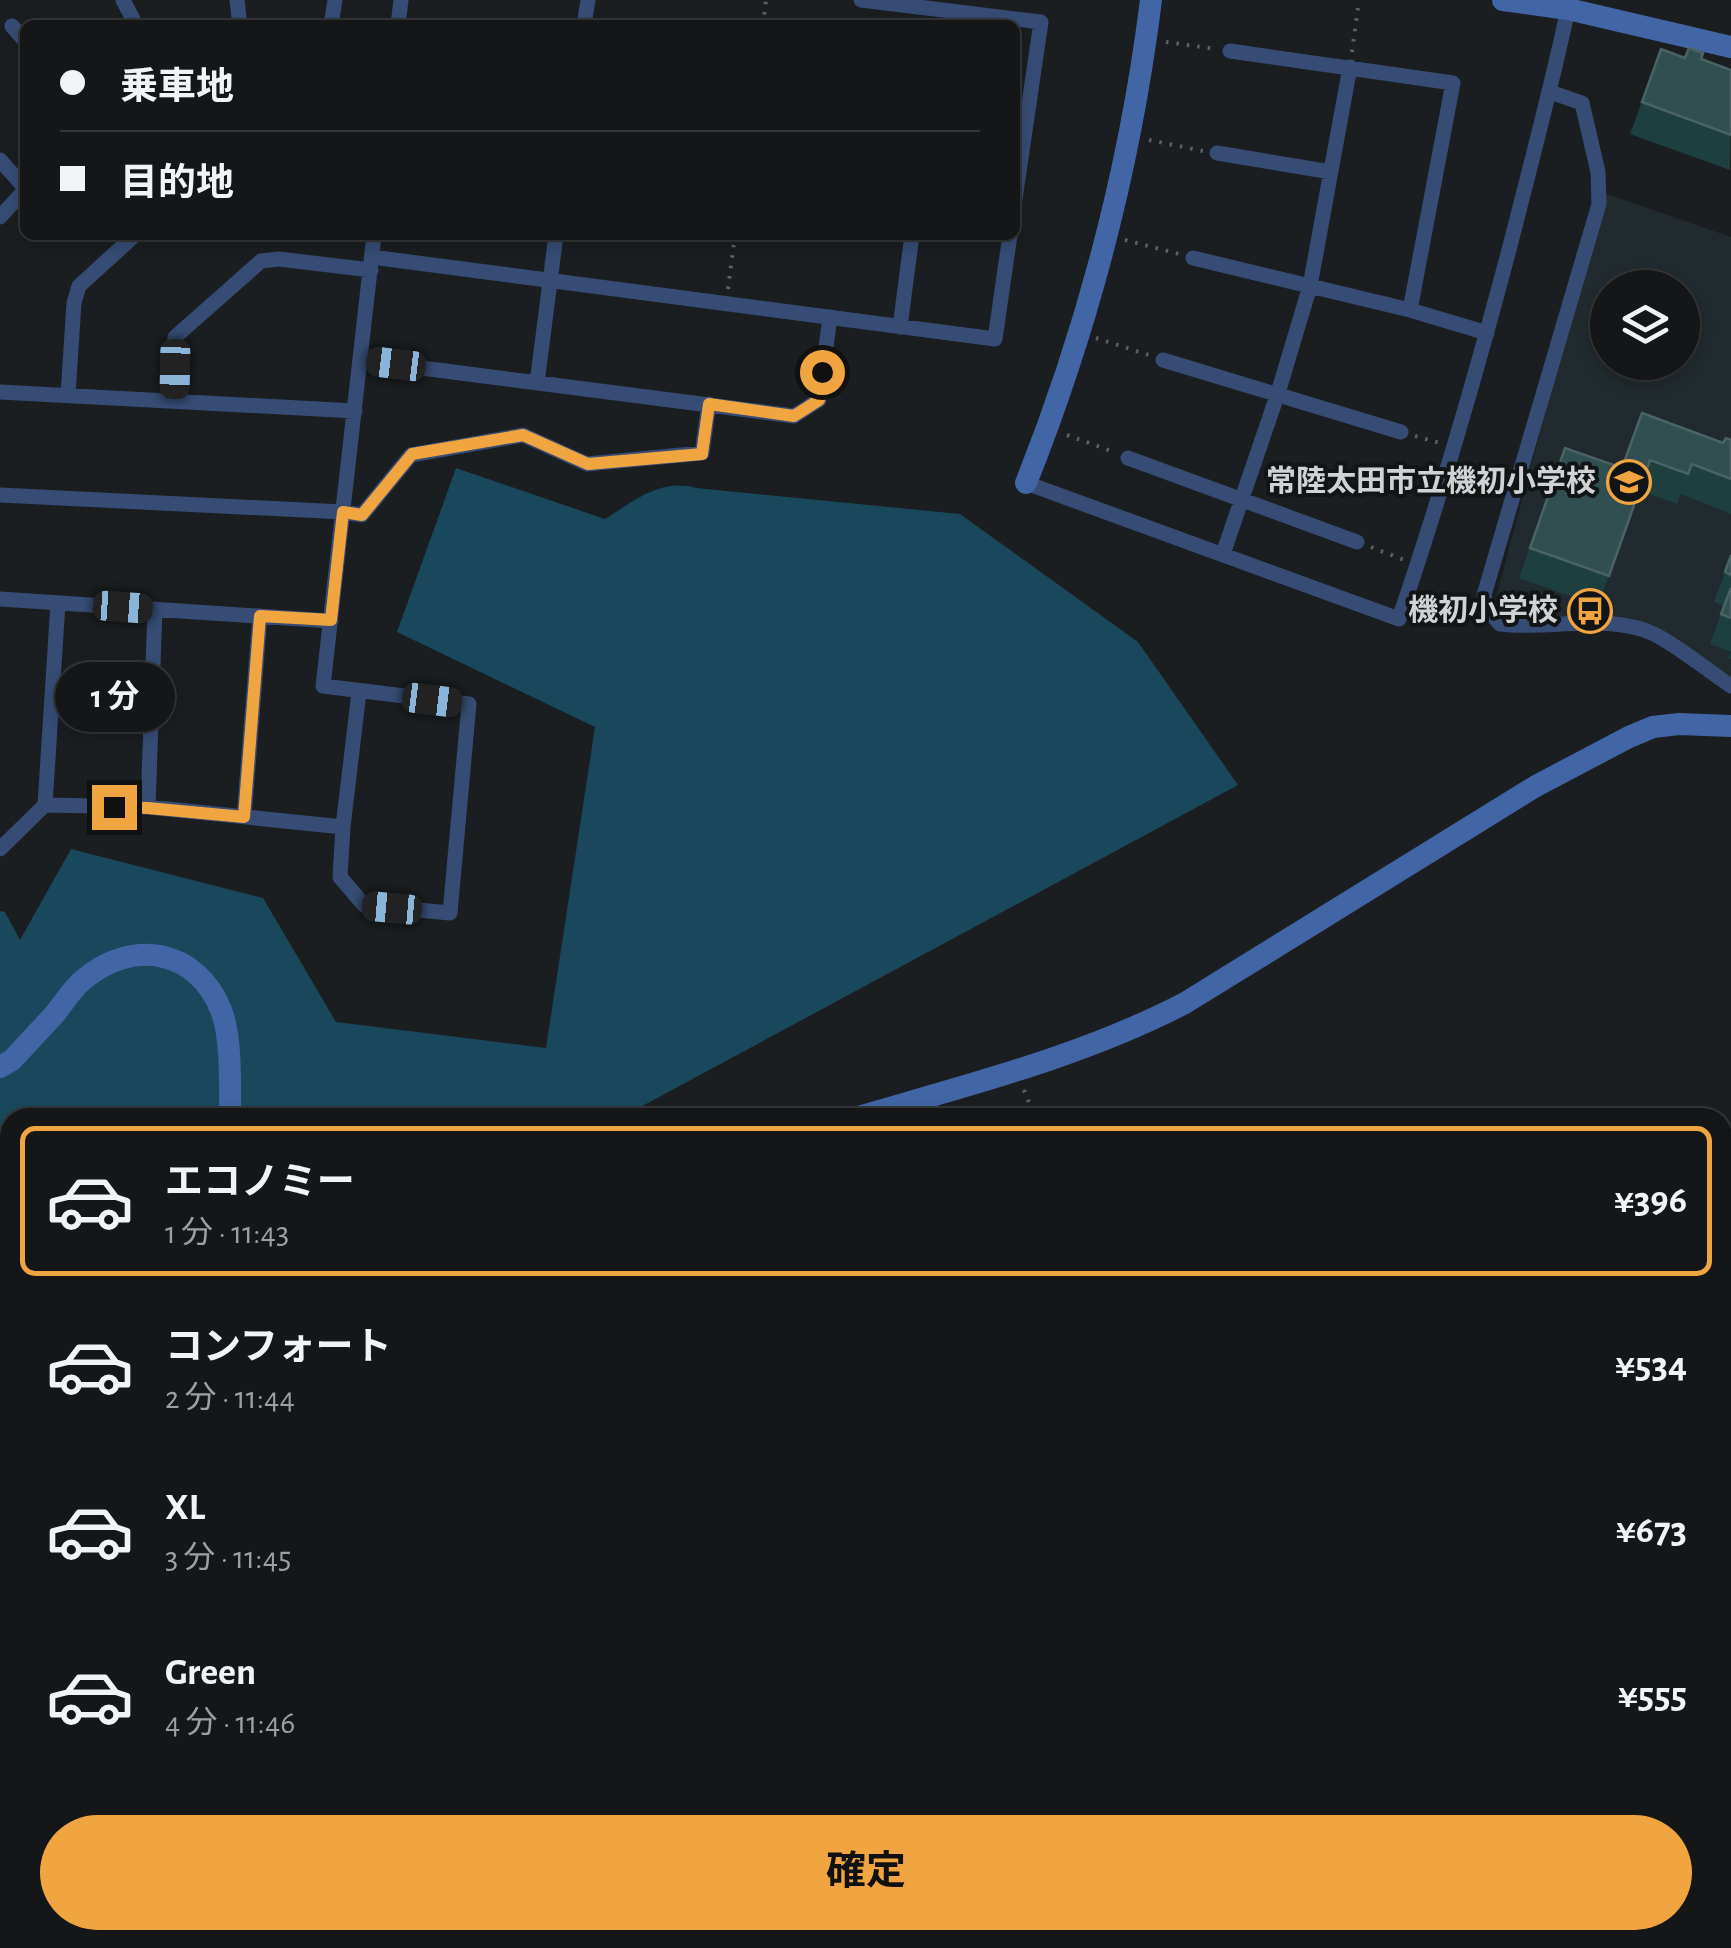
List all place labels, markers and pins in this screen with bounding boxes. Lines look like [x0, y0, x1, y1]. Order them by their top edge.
school or university icon: 常陸太田市立機初小学校 [1606, 459, 1652, 505]
place label: 常陸太田市立機初小学校 [1266, 465, 1596, 497]
bus stop icon: 機初小学校 [1567, 588, 1613, 634]
place label: 機初小学校 [1408, 594, 1558, 626]

